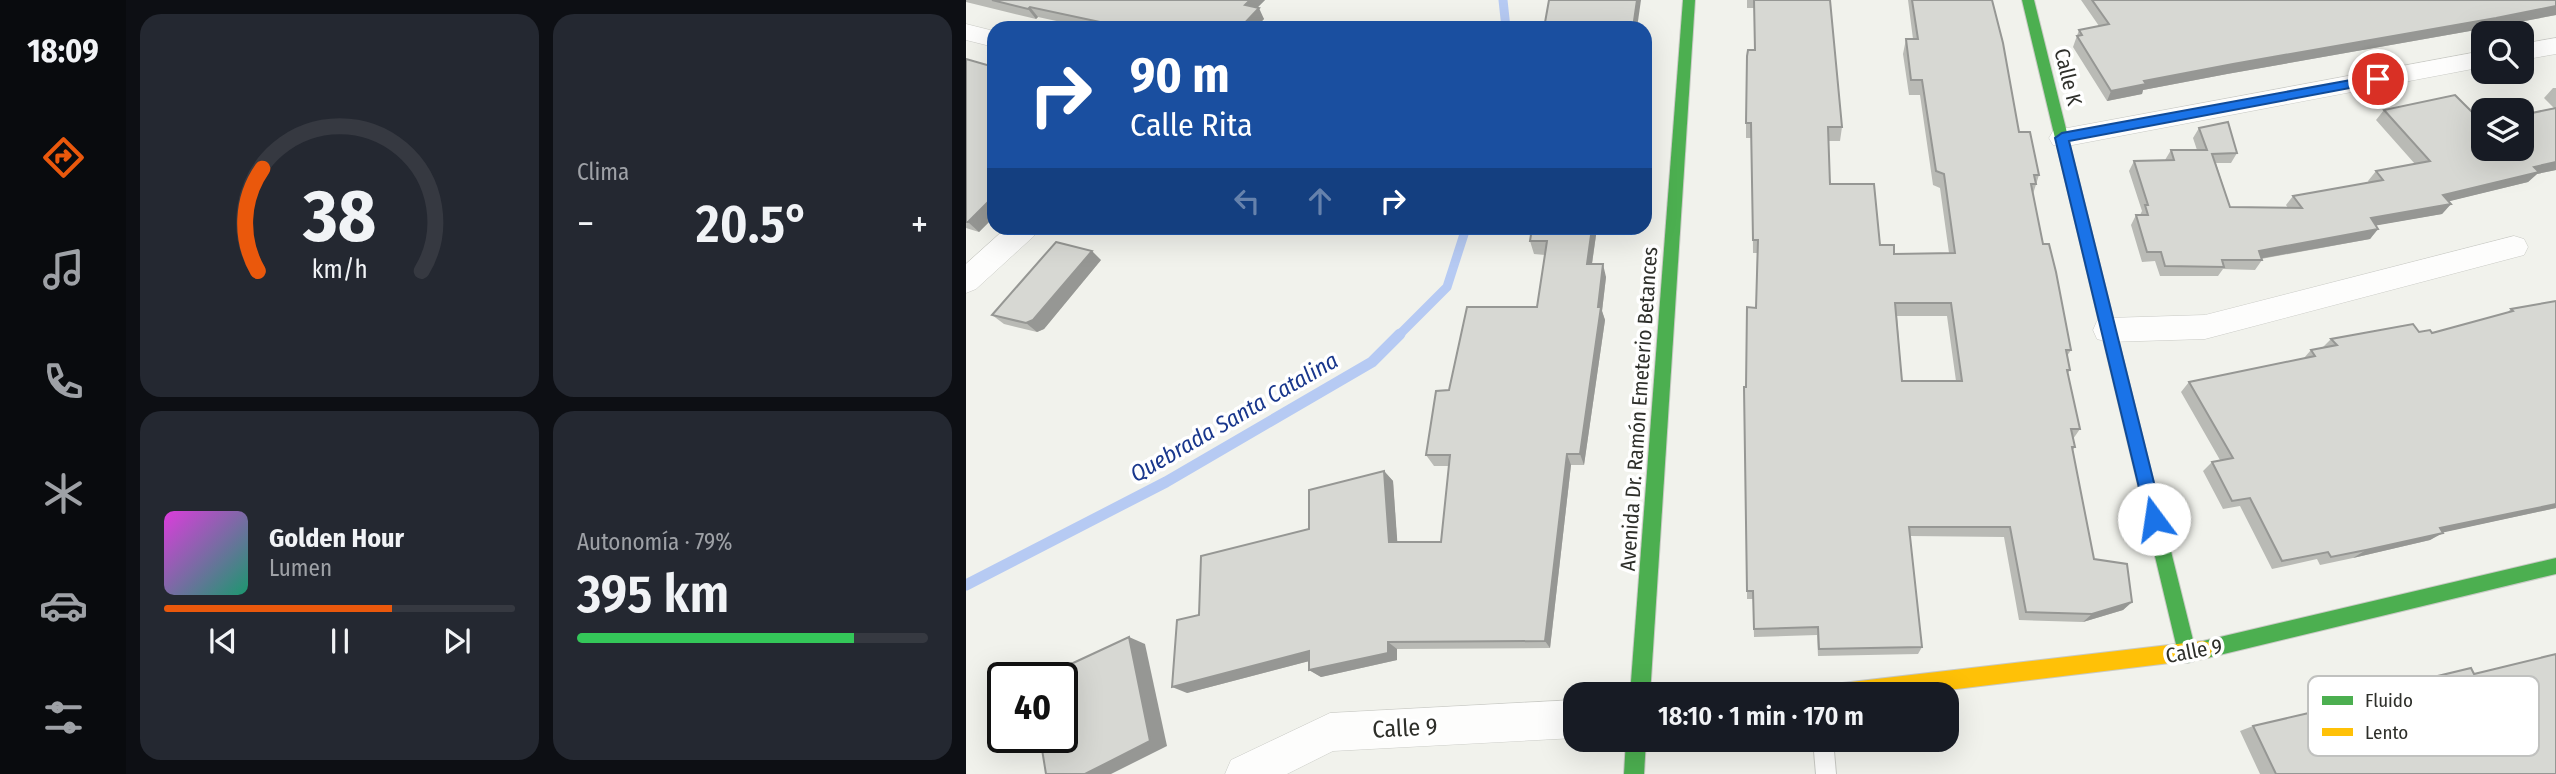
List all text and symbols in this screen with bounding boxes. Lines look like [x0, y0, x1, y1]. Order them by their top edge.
map controls [2471, 21, 2534, 161]
button: search [2471, 21, 2534, 84]
text: 18:09 [27, 32, 99, 70]
text: 90 m [1130, 46, 1230, 105]
street label: Calle K [2048, 46, 2088, 109]
icon: right [1015, 49, 1106, 140]
pin [2348, 49, 2408, 109]
icon: arrive [2359, 60, 2397, 98]
button: layers [2471, 98, 2534, 161]
text: Calle Rita [1130, 106, 1253, 144]
icon: directions [39, 133, 88, 182]
text: Clima [577, 158, 629, 186]
text: 38 [302, 174, 376, 261]
icon: left [1228, 182, 1266, 220]
icon: ahead [1301, 182, 1339, 220]
icon: right [1374, 182, 1412, 220]
text: 20.5° [696, 193, 809, 256]
text: − [577, 201, 594, 247]
text: + [911, 201, 928, 247]
icon: music [39, 245, 88, 294]
street label: Avenida Dr. Ramón Emeterio Betances [1615, 246, 1663, 572]
text: km/h [312, 255, 367, 285]
water label: Quebrada Santa Catalina [1125, 346, 1343, 488]
icon: phone [39, 357, 88, 406]
icon: climate [39, 469, 88, 518]
position arrow [2117, 482, 2191, 556]
text: Golden Hour [269, 523, 404, 554]
text: Autonomía · 79% [577, 528, 732, 556]
text: Lumen [269, 554, 332, 582]
text: 395 km [577, 563, 729, 626]
icon: car [39, 581, 88, 630]
icon: previous [204, 622, 242, 660]
icon: pause [321, 622, 359, 660]
icon: next [438, 622, 476, 660]
street label: Calle 9 [2164, 633, 2224, 669]
speed limit sign: 40 [987, 662, 1078, 753]
legend [2308, 676, 2539, 756]
text: Fluido [2365, 689, 2413, 712]
icon: filters [39, 693, 88, 742]
text: 18:10 · 1 min · 170 m [1658, 701, 1864, 732]
street label: Calle 9 [1372, 712, 1438, 744]
text: Lento [2365, 721, 2408, 744]

